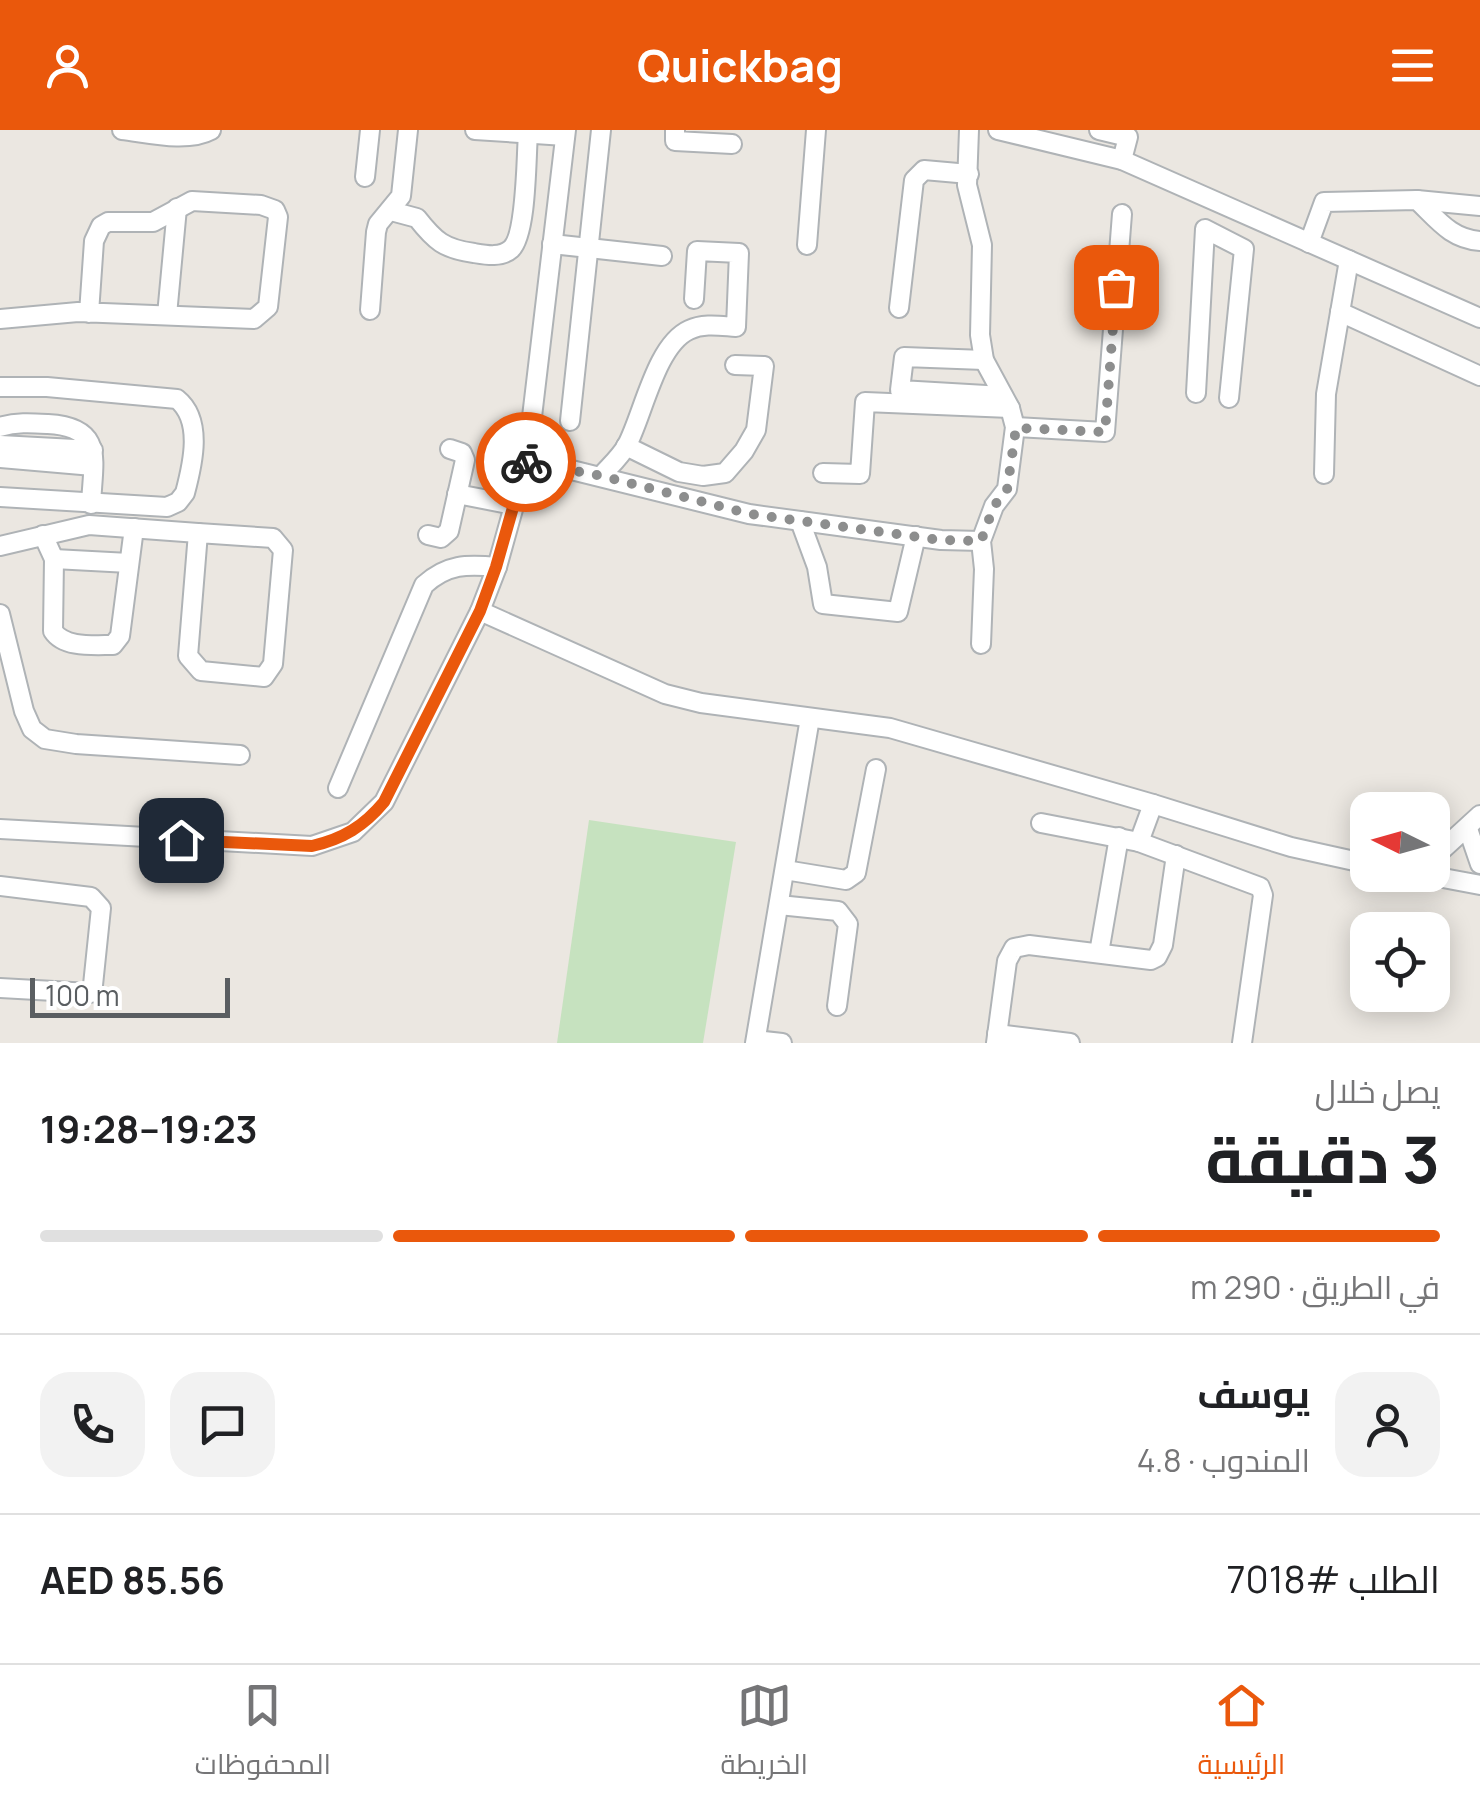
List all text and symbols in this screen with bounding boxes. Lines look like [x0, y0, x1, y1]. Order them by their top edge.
text: Quickbag [637, 34, 843, 96]
icon: person [40, 38, 95, 93]
icon: menu [1385, 38, 1440, 93]
pin [1074, 245, 1159, 330]
icon: bag [1089, 260, 1144, 315]
courier [476, 412, 576, 512]
icon: bike [499, 435, 554, 490]
north arrow [1350, 792, 1450, 892]
map controls [1350, 792, 1450, 1012]
pin [139, 798, 224, 883]
icon: home [154, 813, 209, 868]
button: locate [1350, 912, 1450, 1012]
scale bar [30, 973, 230, 1018]
text: 100 m [45, 976, 119, 1014]
text: يصل خلال [1315, 1069, 1440, 1113]
text: 19:23–19:28 [40, 1102, 258, 1154]
text: 3 دقيقة [1205, 1114, 1440, 1203]
text: في الطريق · 290 m [1190, 1265, 1440, 1309]
text: يوسف [1197, 1367, 1310, 1419]
button: phone [40, 1372, 145, 1477]
button: chat [170, 1372, 275, 1477]
button: person [1335, 1372, 1440, 1477]
text: المندوب · 4.8 [1137, 1438, 1310, 1482]
text: الطلب #7018 [1226, 1552, 1440, 1604]
text: AED 85.56 [40, 1553, 225, 1605]
tab: المحفوظات [195, 1678, 331, 1790]
tab: الخريطة [721, 1678, 808, 1790]
tab: الرئيسية [1197, 1678, 1285, 1790]

